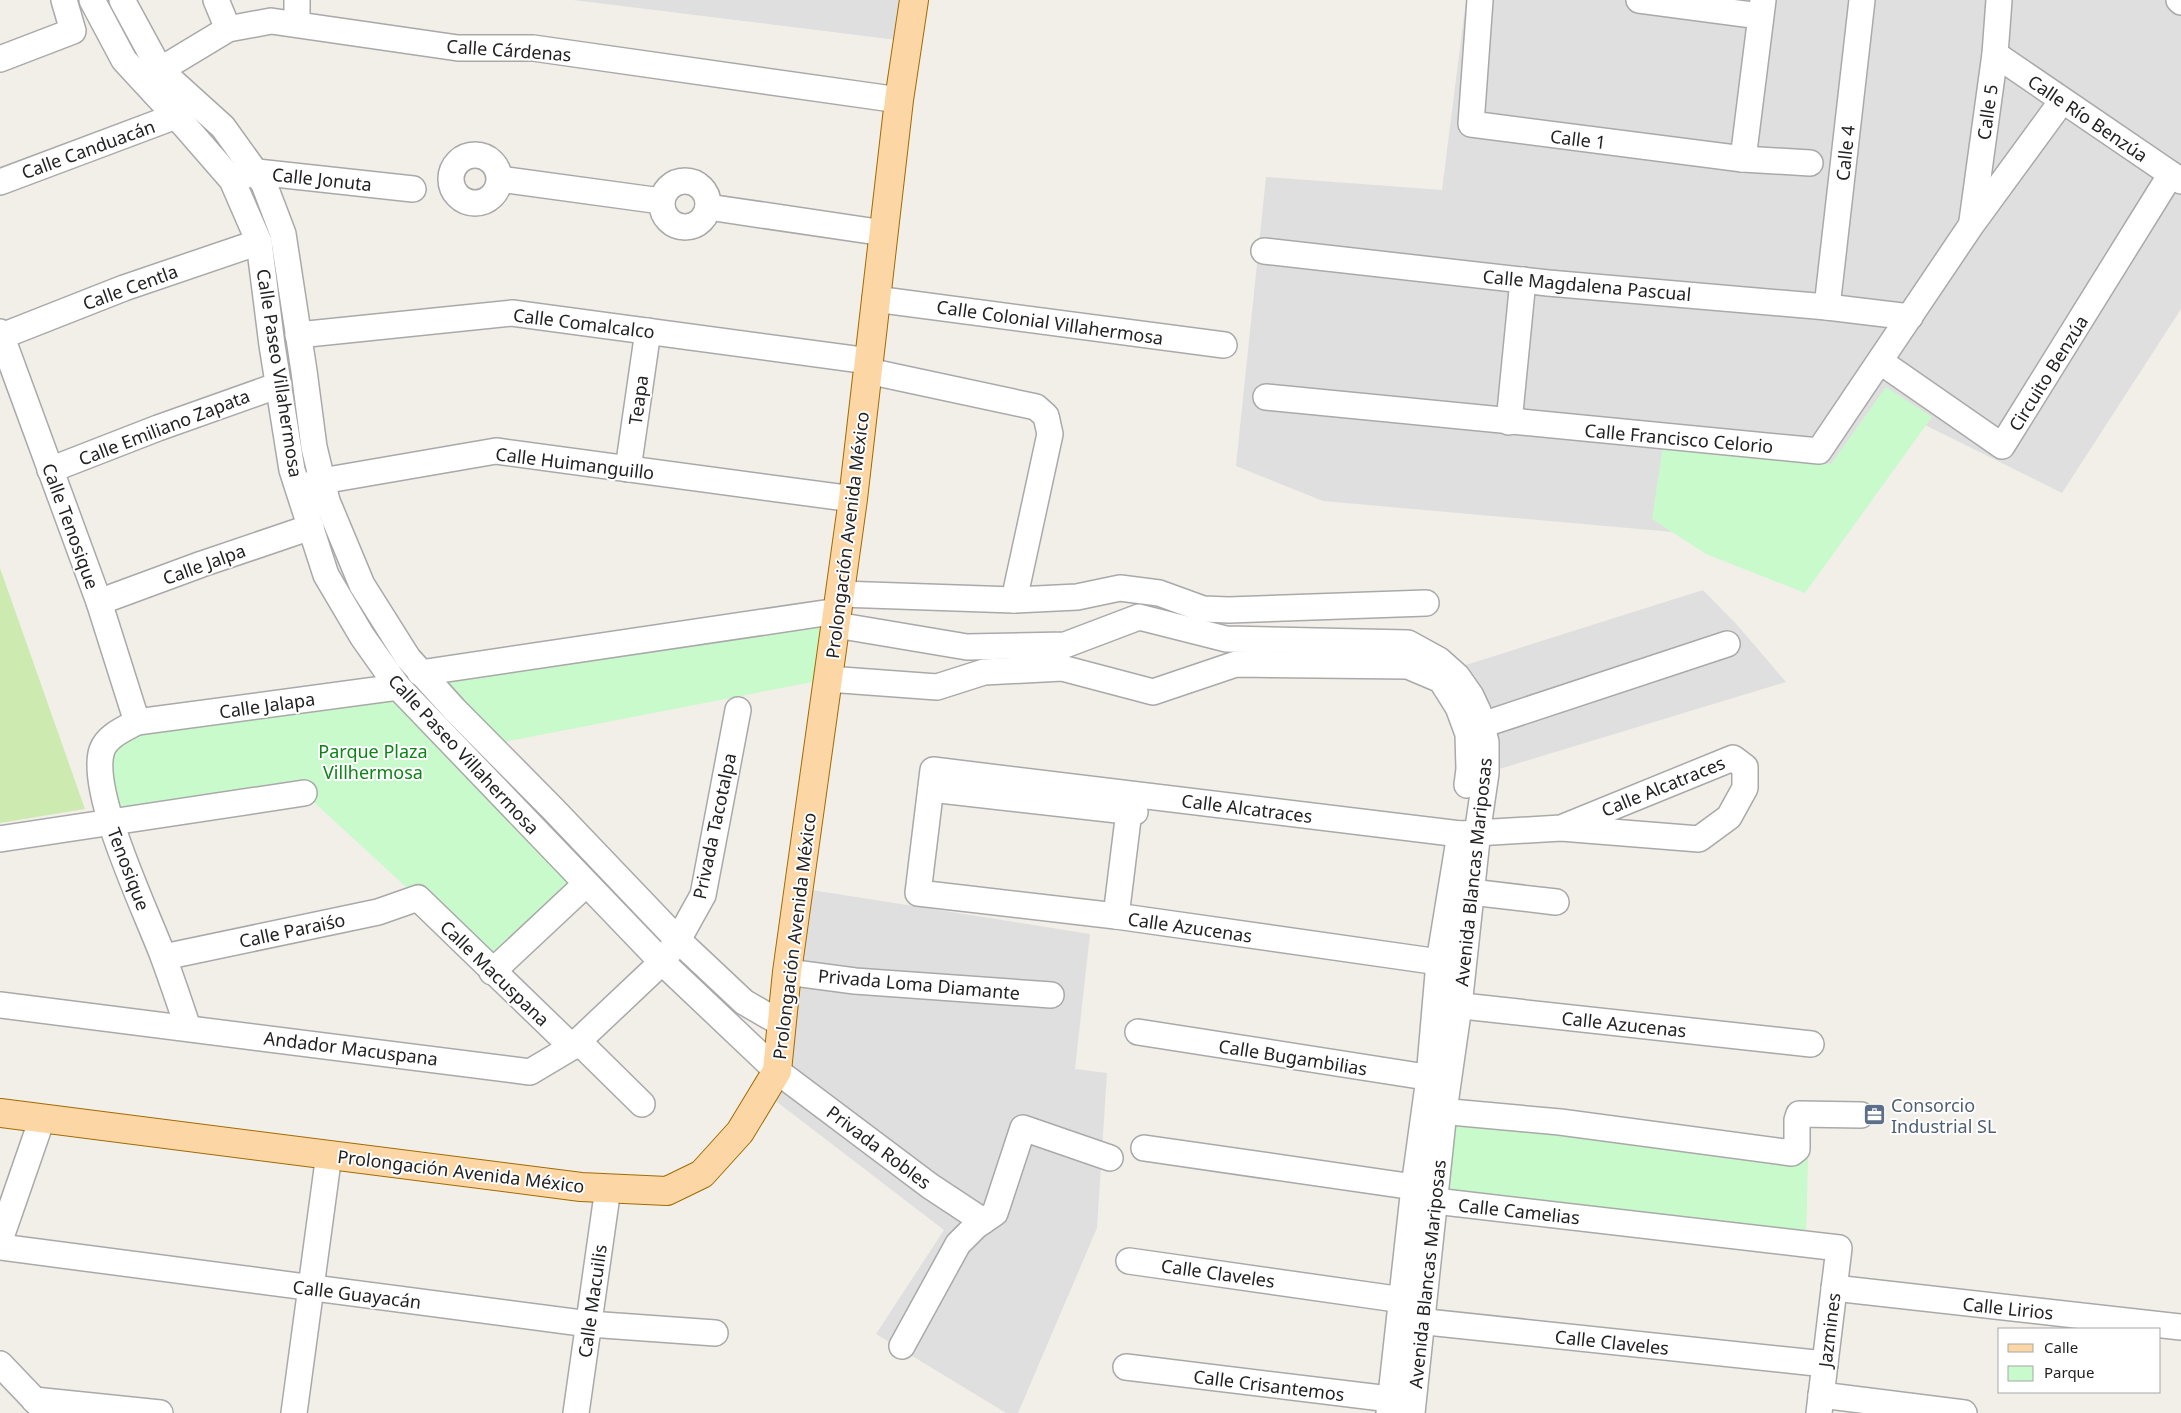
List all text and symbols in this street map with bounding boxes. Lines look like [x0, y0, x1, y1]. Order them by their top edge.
street label: Calle Cárdenas [446, 34, 572, 66]
street label: Calle Río Benzúa [2023, 69, 2153, 167]
street label: Calle 5 [1971, 83, 2003, 141]
street label: Calle Canduacán [18, 114, 158, 184]
street label: Calle 1 [1549, 124, 1607, 154]
street label: Calle 4 [1830, 124, 1860, 182]
street label: Calle Jonuta [271, 162, 373, 196]
street label: Calle Centla [79, 259, 181, 315]
street label: Calle Magdalena Pascual [1482, 264, 1692, 306]
street label: Calle Paseo Villahermosa [252, 267, 308, 479]
street label: Calle Colonial Villahermosa [935, 294, 1165, 350]
street label: Calle Comalcalco [512, 302, 656, 344]
street label: Circuito Benzúa [2003, 311, 2093, 435]
street label: Teapa [623, 373, 653, 427]
street label: Calle Emiliano Zapata [75, 383, 253, 471]
street label: Prolongación Avenida México [820, 410, 874, 660]
street label: Calle Francisco Celorio [1584, 418, 1774, 458]
street label: Calle Huimanguillo [494, 441, 656, 485]
street label: Calle Tenosique [37, 460, 105, 592]
street label: Calle Jalpa [159, 538, 249, 590]
street label: Calle Paseo Villahermosa [383, 669, 545, 839]
street label: Calle Jalapa [218, 686, 316, 724]
park label: Parque Plaza Villhermosa [318, 739, 428, 784]
street label: Calle Alcatraces [1598, 750, 1728, 822]
street label: Privada Tacotalpa [687, 751, 741, 901]
street label: Avenida Blancas Mariposas [1449, 756, 1497, 988]
street label: Calle Alcatraces [1180, 788, 1314, 828]
street label: Prolongación Avenida México [767, 811, 821, 1061]
street label: Tenosique [102, 824, 156, 914]
street label: Calle Azucenas [1126, 906, 1254, 948]
street label: Calle Paraiśo [237, 907, 347, 953]
street label: Calle Macuspana [435, 915, 555, 1031]
street label: Privada Loma Diamante [817, 963, 1021, 1005]
street label: Calle Azucenas [1560, 1006, 1688, 1042]
street label: Andador Macuspana [263, 1025, 439, 1071]
street label: Calle Bugambilias [1217, 1033, 1369, 1081]
place label: Consorcio Industrial SL [1891, 1093, 1996, 1138]
street label: Privada Robles [822, 1100, 936, 1194]
office icon: Consorcio Industrial SL [1863, 1103, 1887, 1127]
street label: Prolongación Avenida México [336, 1144, 586, 1198]
street label: Avenida Blancas Mariposas [1403, 1158, 1451, 1390]
street label: Calle Camelias [1457, 1193, 1581, 1229]
street label: Calle Macuilis [572, 1243, 612, 1359]
street label: Calle Claveles [1160, 1253, 1276, 1293]
street label: Calle Guayacán [291, 1274, 423, 1314]
street label: Jazmines [1812, 1291, 1845, 1371]
street label: Calle Lirios [1961, 1291, 2055, 1325]
street label: Calle Claveles [1554, 1324, 1670, 1360]
legend [1998, 1328, 2161, 1393]
text: Calle [2044, 1337, 2078, 1357]
text: Parque [2044, 1362, 2094, 1382]
street label: Calle Crisantemos [1192, 1364, 1346, 1406]

